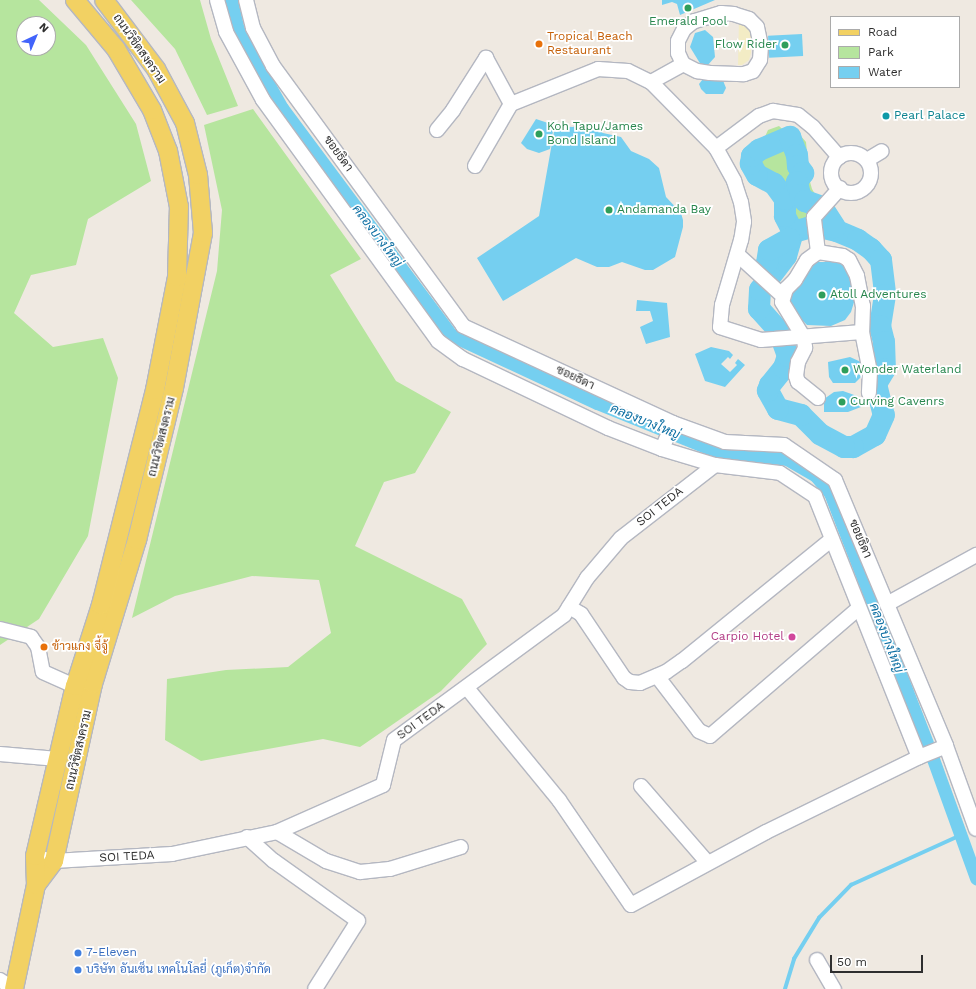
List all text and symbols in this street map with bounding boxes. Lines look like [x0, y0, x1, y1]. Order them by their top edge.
marker: Emerald Pool [683, 3, 693, 13]
street label: ถนนวิชิตสงคราม [110, 11, 168, 87]
place label: Emerald Pool [649, 15, 727, 29]
north arrow [16, 16, 56, 56]
legend [830, 16, 960, 88]
text: N [37, 20, 51, 35]
text: Road [868, 25, 897, 39]
place label: Tropical Beach Restaurant [547, 30, 633, 58]
place label: Flow Rider [714, 38, 777, 52]
marker: Tropical Beach Restaurant [534, 39, 544, 49]
marker: Flow Rider [780, 40, 790, 50]
text: Park [868, 45, 894, 59]
text: Water [868, 65, 902, 79]
place label: Pearl Palace [894, 109, 966, 123]
marker: Pearl Palace [881, 111, 891, 121]
place label: Koh Tapu/James Bond Island [547, 120, 643, 148]
marker: Koh Tapu/James Bond Island [534, 129, 544, 139]
street label: ซอยธิดา [320, 133, 356, 175]
water label: คลองบางใหญ่ [349, 202, 405, 270]
place label: Andamanda Bay [617, 203, 711, 217]
marker: Andamanda Bay [604, 205, 614, 215]
place label: Atoll Adventures [830, 288, 927, 302]
marker: Atoll Adventures [817, 290, 827, 300]
street label: ซอยธิดา [554, 363, 596, 393]
place label: Wonder Waterland [853, 363, 962, 377]
marker: Wonder Waterland [840, 365, 850, 375]
place label: Curving Cavenrs [850, 395, 944, 409]
street label: ถนนวิชิตสงคราม [145, 396, 179, 478]
marker: Curving Cavenrs [837, 397, 847, 407]
water label: คลองบางใหญ่ [608, 401, 682, 443]
street label: SOI TEDA [634, 484, 686, 530]
street label: ซอยธิดา [845, 517, 875, 561]
water label: คลองบางใหญ่ [866, 601, 906, 675]
place label: Carpio Hotel [711, 630, 784, 644]
marker: Carpio Hotel [787, 632, 797, 642]
place label: ข้าวแกง จี้จู้ [52, 640, 108, 654]
marker: ข้าวแกง จี้จู้ [39, 642, 49, 652]
street label: SOI TEDA [394, 699, 448, 743]
street label: ถนนวิชิตสงคราม [63, 709, 95, 791]
street label: SOI TEDA [99, 848, 155, 866]
place label: 7-Eleven [86, 946, 137, 960]
scale bar [832, 947, 925, 973]
marker: 7-Eleven [73, 948, 83, 958]
text: 50 m [837, 955, 867, 969]
place label: บริษัท อันเซ็น เทคโนโลยี่ (ภูเก็ต)จำกัด [86, 963, 271, 977]
marker: บริษัท อันเซ็น เทคโนโลยี่ (ภูเก็ต)จำกัด [73, 965, 83, 975]

